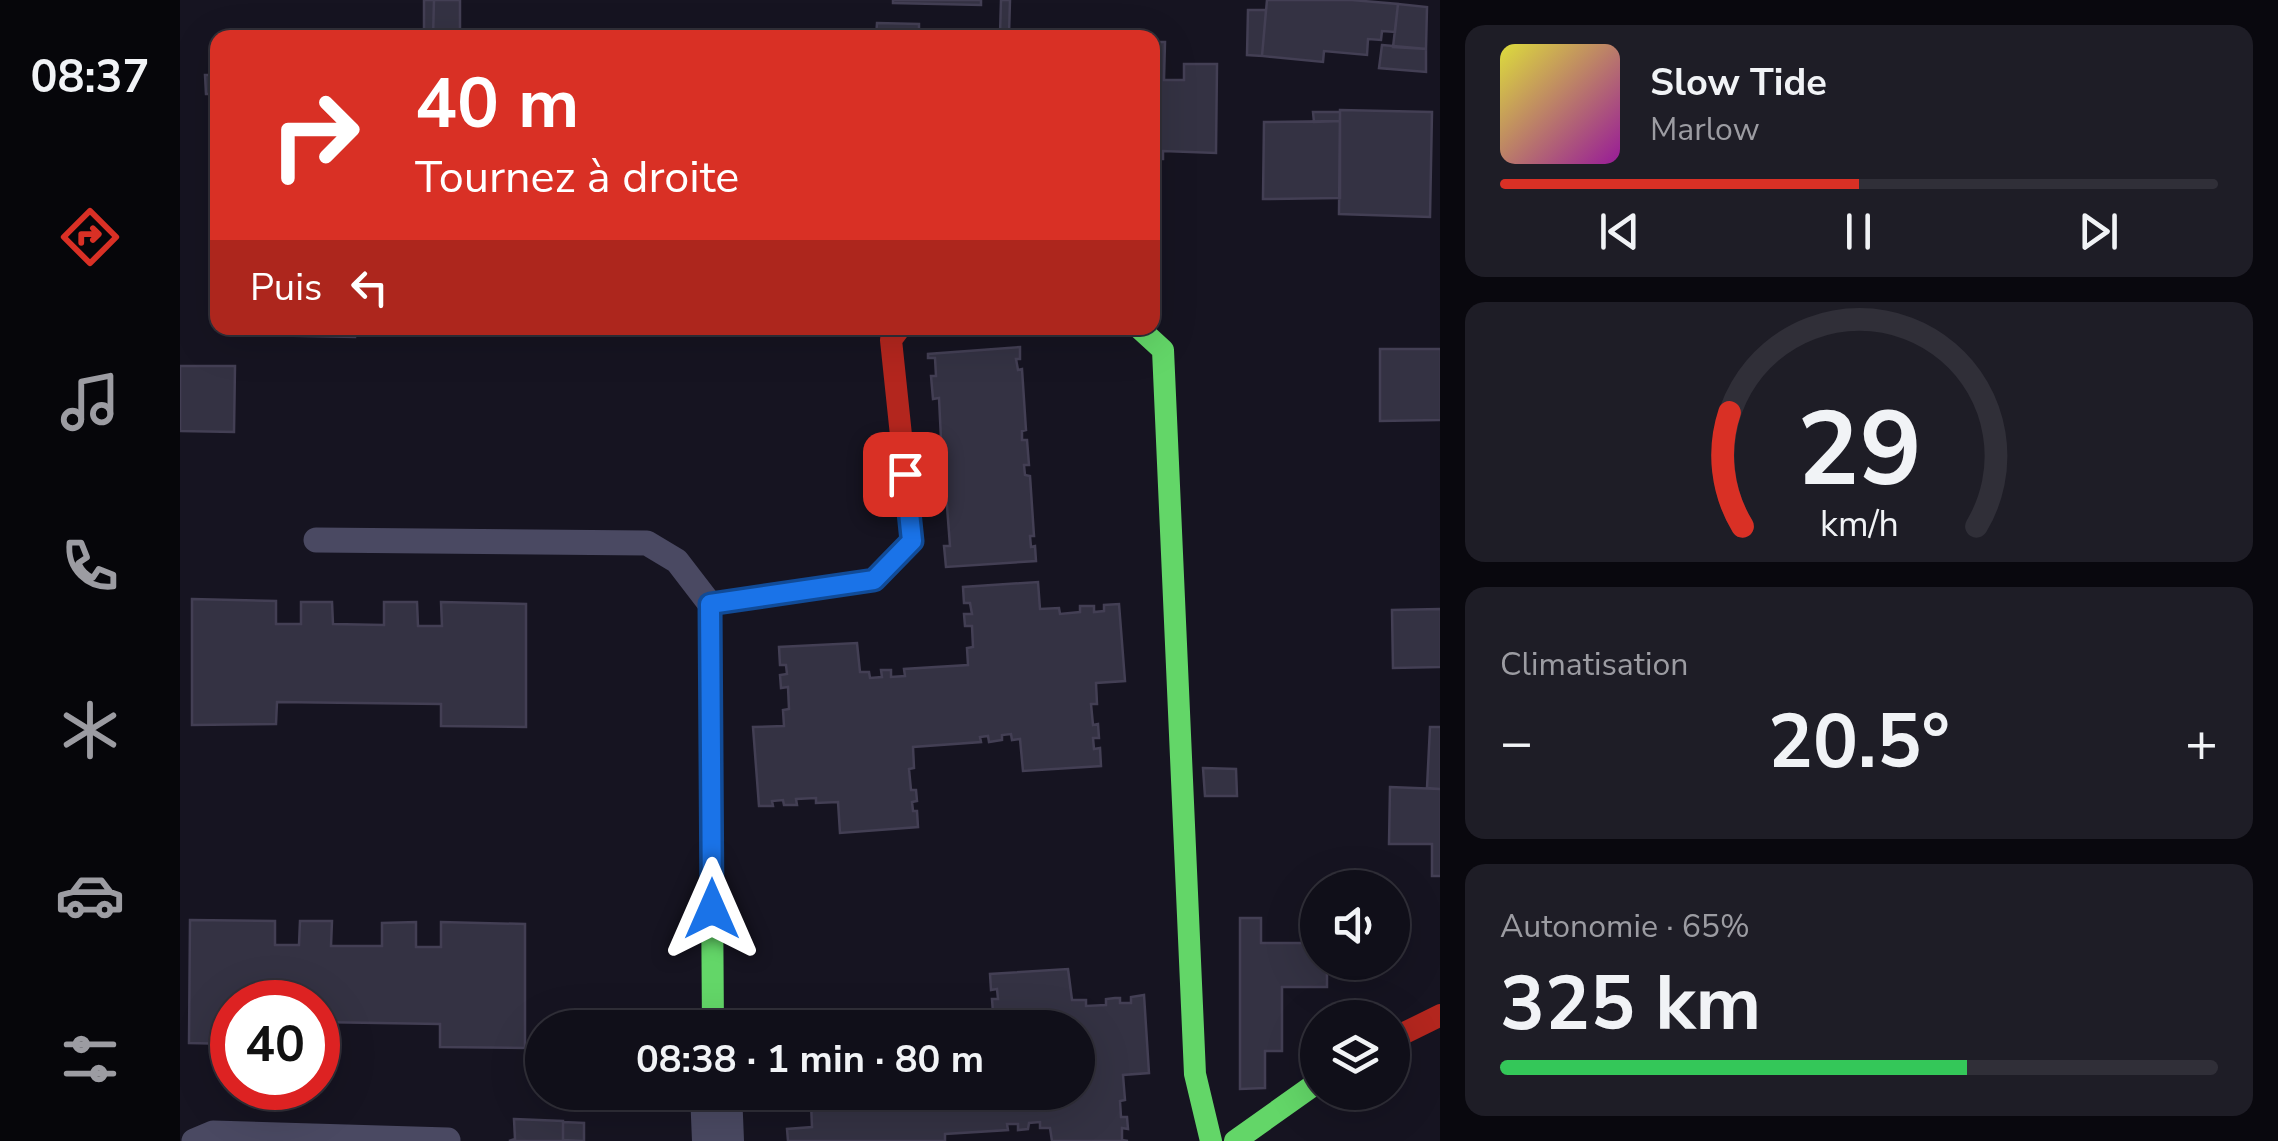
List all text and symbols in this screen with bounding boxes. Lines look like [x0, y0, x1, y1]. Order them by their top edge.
text: 08:37 [30, 47, 150, 108]
text: 40 m [415, 56, 579, 152]
text: Slow Tide [1650, 57, 1827, 108]
icon: right [250, 70, 380, 200]
text: Marlow [1650, 108, 1760, 151]
text: Tournez à droite [415, 147, 739, 208]
icon: directions [55, 202, 125, 272]
icon: previous [1592, 204, 1647, 259]
icon: pause [1831, 204, 1886, 259]
icon: next [2071, 204, 2126, 259]
icon: left [342, 260, 397, 315]
text: Puis [250, 262, 322, 313]
icon: music [55, 367, 125, 437]
text: 29 [1797, 379, 1921, 521]
pin [863, 432, 948, 517]
icon: arrive [878, 447, 933, 502]
text: km/h [1820, 500, 1898, 549]
icon: phone [55, 531, 125, 601]
text: Climatisation [1500, 643, 1688, 686]
text: 20.5° [1768, 691, 1950, 793]
icon: climate [55, 695, 125, 765]
text: − [1500, 705, 1533, 780]
text: + [2185, 705, 2218, 780]
position arrow [660, 857, 764, 961]
icon: car [55, 860, 125, 930]
map controls [1300, 870, 1410, 1110]
button: sound [1300, 870, 1410, 980]
text: Autonomie · 65% [1500, 905, 1750, 948]
text: 325 km [1500, 953, 1761, 1055]
speed limit sign: 40 [210, 980, 340, 1110]
button: layers [1300, 1000, 1410, 1110]
icon: filters [55, 1024, 125, 1094]
text: 08:38 · 1 min · 80 m [636, 1034, 984, 1085]

